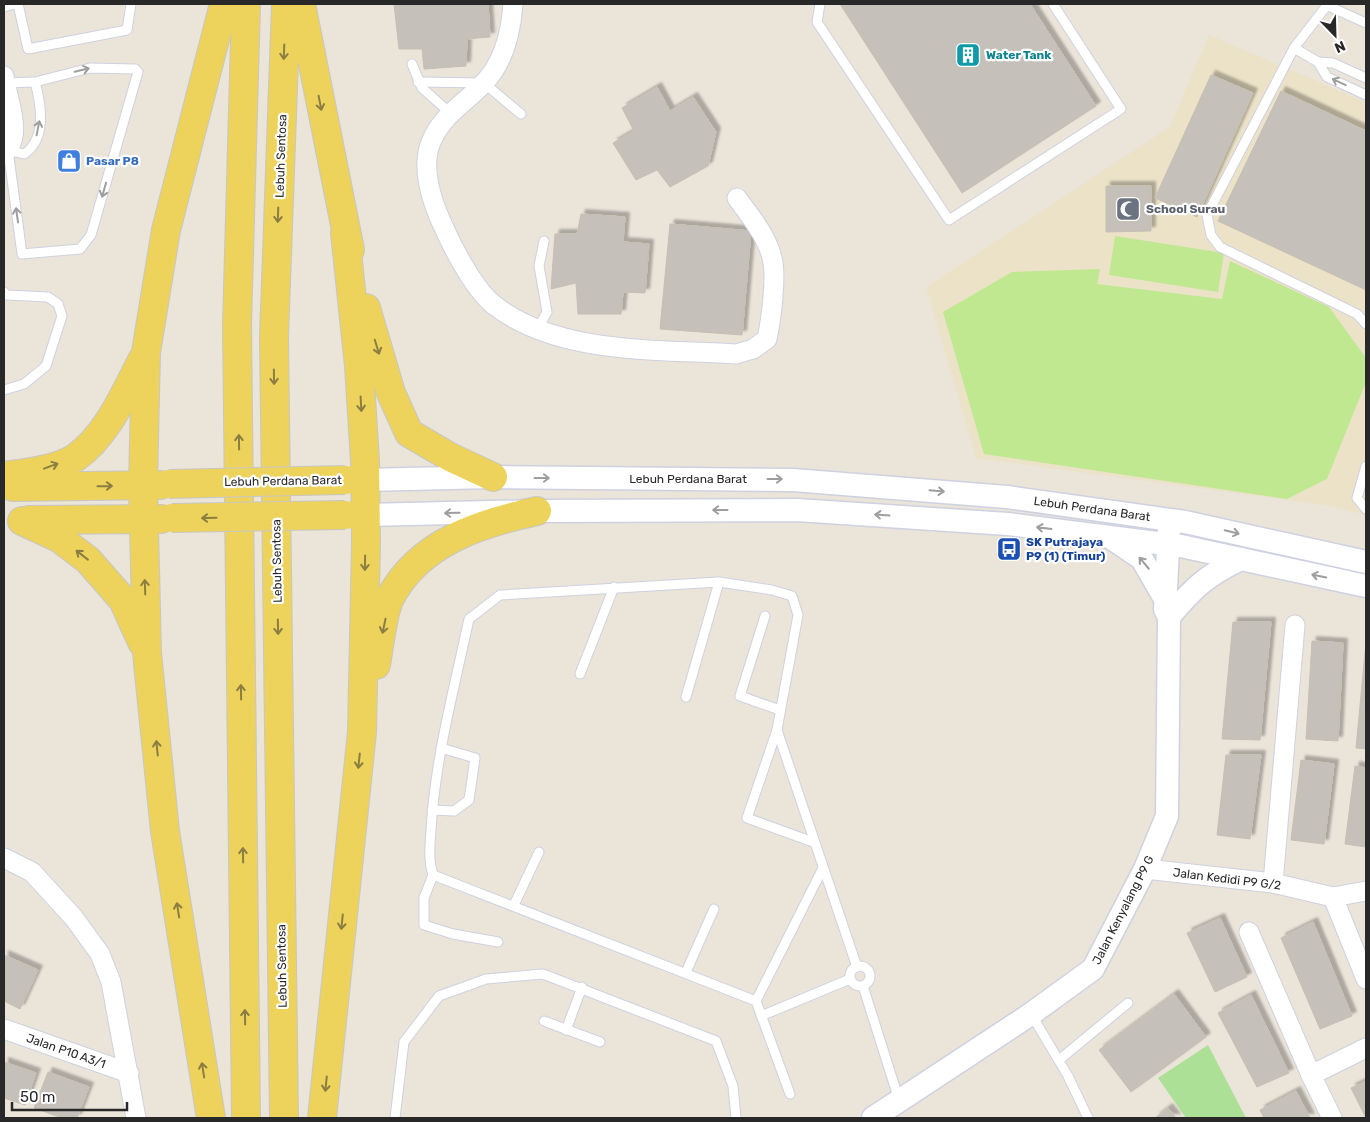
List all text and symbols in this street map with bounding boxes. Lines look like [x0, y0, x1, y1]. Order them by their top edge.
north arrow [1310, 10, 1360, 60]
text: N [1332, 37, 1348, 56]
building icon: Water Tank [955, 42, 981, 68]
one-way arrow [280, 44, 289, 60]
place label: Water Tank [986, 48, 1051, 62]
one-way arrow [73, 65, 89, 74]
one-way arrow [1332, 77, 1347, 87]
one-way arrow [316, 95, 326, 111]
street label: Lebuh Sentosa [273, 114, 289, 198]
one-way arrow [34, 120, 44, 136]
shop icon: Pasar P8 [56, 148, 82, 174]
place label: Pasar P8 [86, 154, 139, 168]
one-way arrow [99, 181, 109, 197]
mosque icon: School Surau [1115, 196, 1141, 222]
place label: School Surau [1146, 202, 1225, 216]
one-way arrow [12, 207, 22, 223]
one-way arrow [274, 207, 283, 223]
one-way arrow [373, 339, 382, 355]
one-way arrow [270, 369, 279, 385]
one-way arrow [357, 395, 366, 411]
one-way arrow [234, 434, 243, 450]
one-way arrow [43, 461, 59, 470]
street label: Lebuh Perdana Barat [629, 472, 747, 486]
street label: Lebuh Perdana Barat [224, 473, 342, 489]
one-way arrow [534, 473, 550, 482]
one-way arrow [766, 475, 782, 484]
one-way arrow [97, 481, 113, 490]
one-way arrow [928, 487, 944, 496]
street label: Lebuh Perdana Barat [1033, 494, 1152, 524]
one-way arrow [712, 505, 728, 515]
one-way arrow [444, 508, 460, 518]
one-way arrow [874, 511, 890, 520]
one-way arrow [201, 513, 217, 523]
street label: Lebuh Sentosa [269, 519, 285, 603]
one-way arrow [1036, 523, 1052, 533]
one-way arrow [1224, 528, 1240, 538]
place label: SK Putrajaya P9 (1) (Timur) [1026, 535, 1106, 563]
bus stop icon: SK Putrajaya P9 (1) (Timur) [996, 536, 1022, 562]
one-way arrow [76, 550, 89, 561]
one-way arrow [360, 555, 370, 571]
one-way arrow [1138, 556, 1149, 569]
one-way arrow [1311, 571, 1327, 580]
one-way arrow [140, 579, 150, 595]
one-way arrow [378, 618, 388, 634]
one-way arrow [273, 619, 282, 635]
one-way arrow [236, 684, 246, 700]
one-way arrow [152, 741, 162, 757]
one-way arrow [354, 752, 364, 768]
one-way arrow [238, 847, 248, 863]
street label: Jalan Kenyalang P9 G [1089, 853, 1157, 967]
street label: Jalan Kedidi P9 G/2 [1172, 865, 1282, 893]
one-way arrow [172, 902, 182, 918]
one-way arrow [337, 914, 347, 930]
street label: Lebuh Sentosa [274, 924, 290, 1008]
one-way arrow [240, 1009, 250, 1026]
street label: Jalan P10 A3/1 [24, 1031, 108, 1071]
one-way arrow [198, 1062, 208, 1078]
one-way arrow [321, 1076, 331, 1092]
scale bar [12, 1080, 128, 1112]
text: 50 m [20, 1088, 55, 1106]

